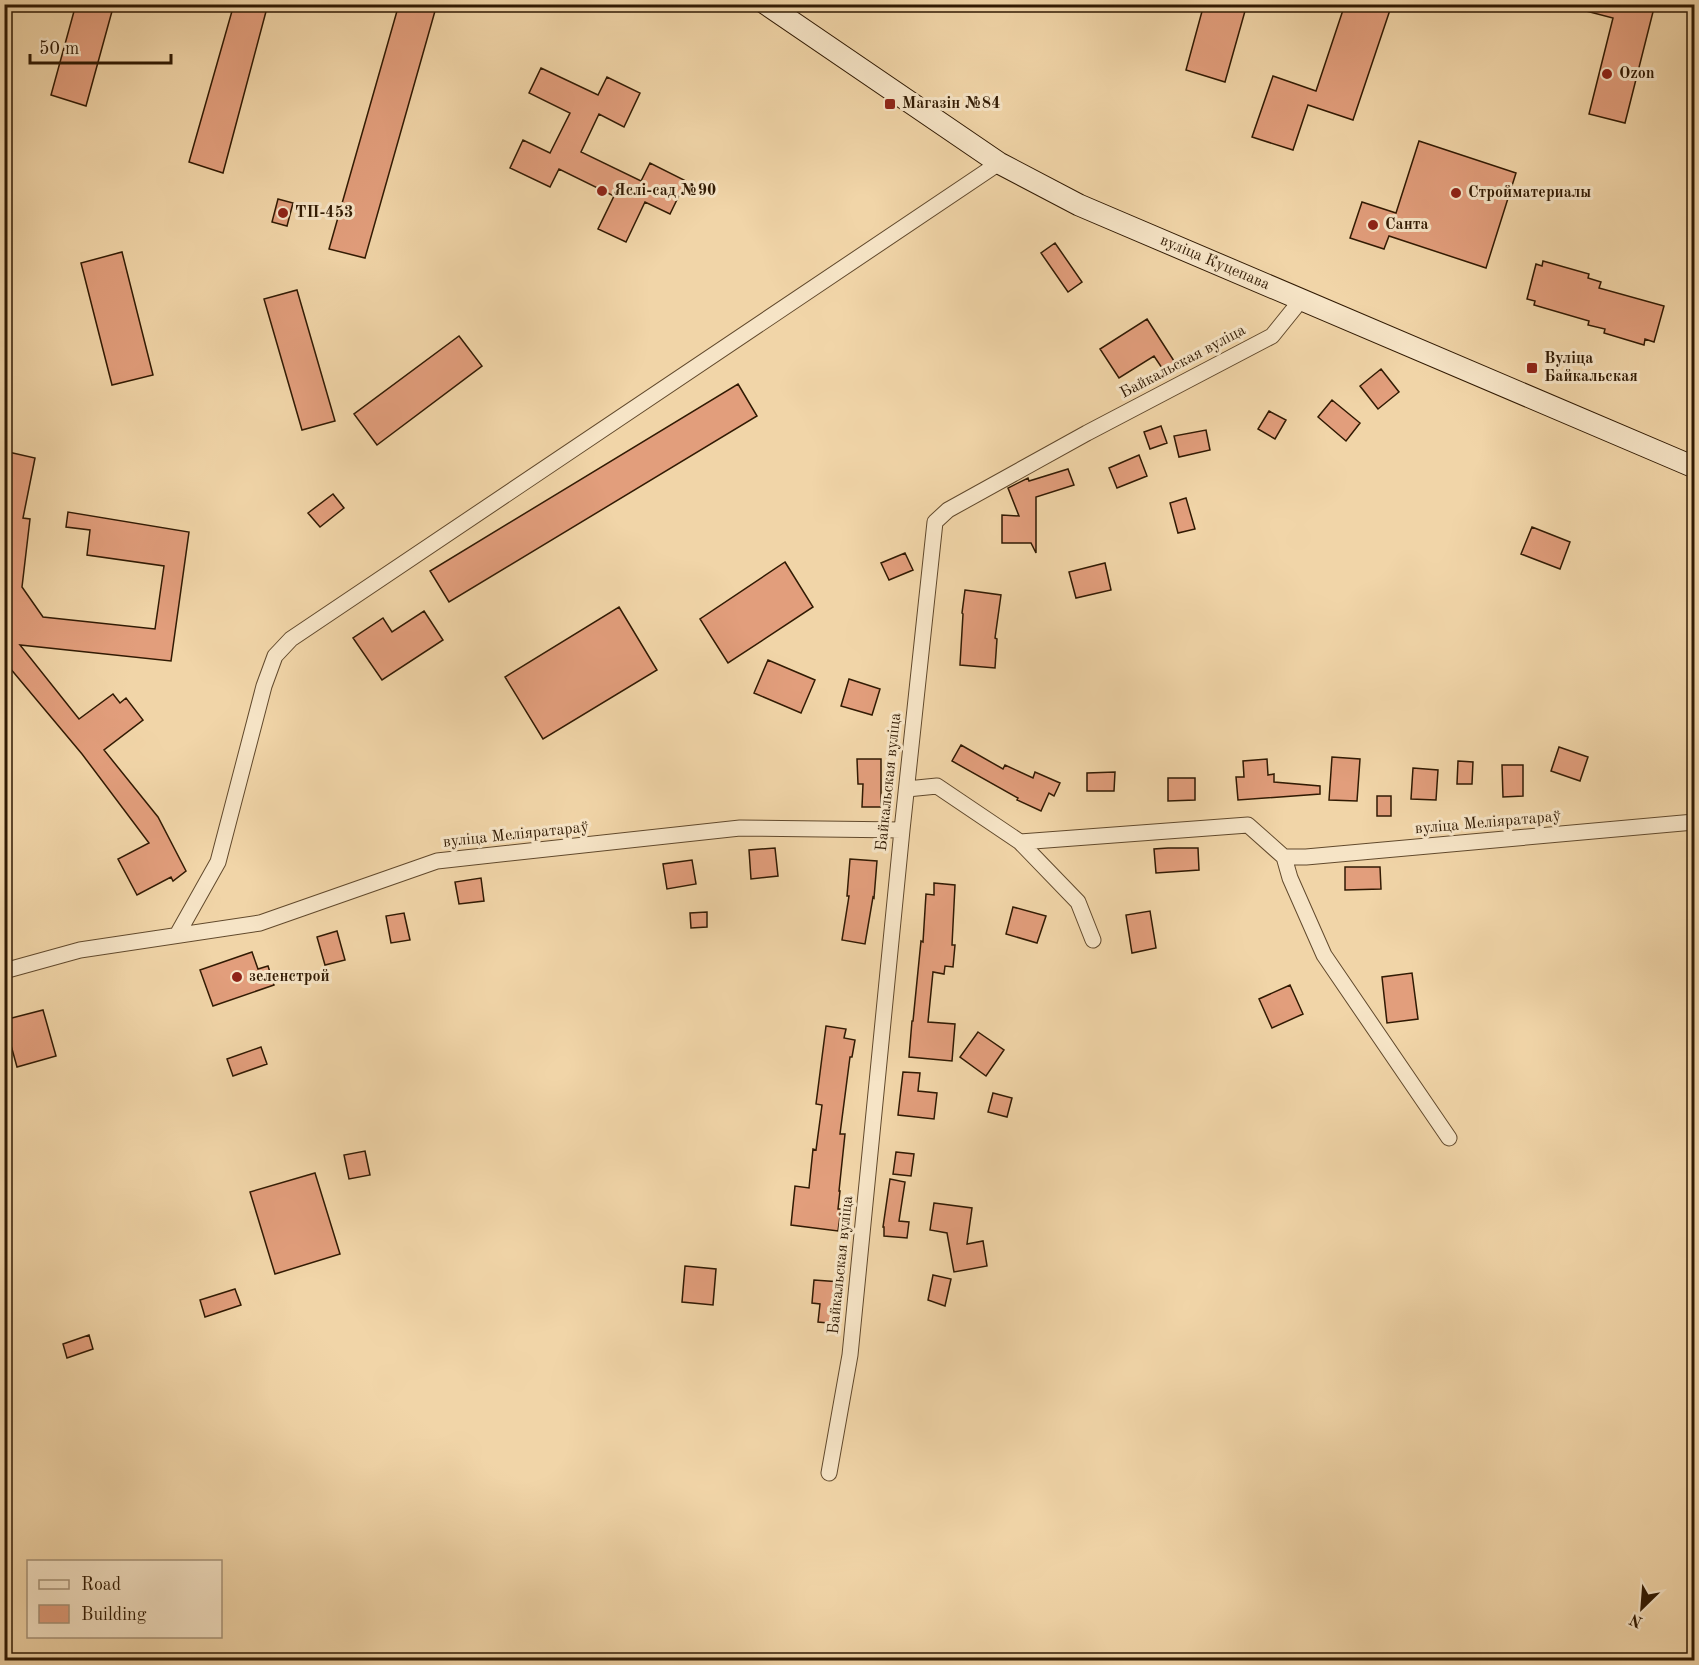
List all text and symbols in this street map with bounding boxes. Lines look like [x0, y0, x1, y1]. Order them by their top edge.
scale bar [30, 27, 171, 65]
text: 50 m [39, 40, 79, 58]
place label: Ozon [1619, 66, 1655, 82]
marker: Ozon [1600, 67, 1614, 81]
place label: Магазін №84 [902, 96, 1000, 112]
marker: Магазін №84 [883, 97, 897, 111]
place label: Яслі-сад №90 [614, 183, 716, 199]
marker: Яслі-сад №90 [595, 184, 609, 198]
place label: Стройматериалы [1468, 185, 1591, 201]
marker: Стройматериалы [1449, 186, 1463, 200]
place label: ТП-453 [295, 205, 353, 221]
marker: ТП-453 [276, 206, 290, 220]
place label: Санта [1385, 217, 1429, 233]
marker: Санта [1366, 218, 1380, 232]
street label: вуліца Куцепава [1158, 232, 1272, 293]
street label: Байкальская вуліца [1118, 322, 1248, 402]
place label: Вуліца Байкальская [1544, 351, 1638, 385]
marker: Вуліца Байкальская [1525, 361, 1539, 375]
street label: Байкальская вуліца [874, 712, 904, 852]
street label: вуліца Меліяратараў [1414, 809, 1562, 837]
street label: вуліца Меліяратараў [442, 819, 590, 851]
place label: зеленстрой [249, 969, 330, 985]
marker: зеленстрой [230, 970, 244, 984]
street label: Байкальская вуліца [826, 1195, 856, 1335]
legend [27, 1560, 222, 1638]
text: Road [81, 1576, 121, 1594]
north arrow [1612, 1578, 1672, 1638]
text: Building [81, 1606, 147, 1624]
text: N [1627, 1610, 1645, 1630]

